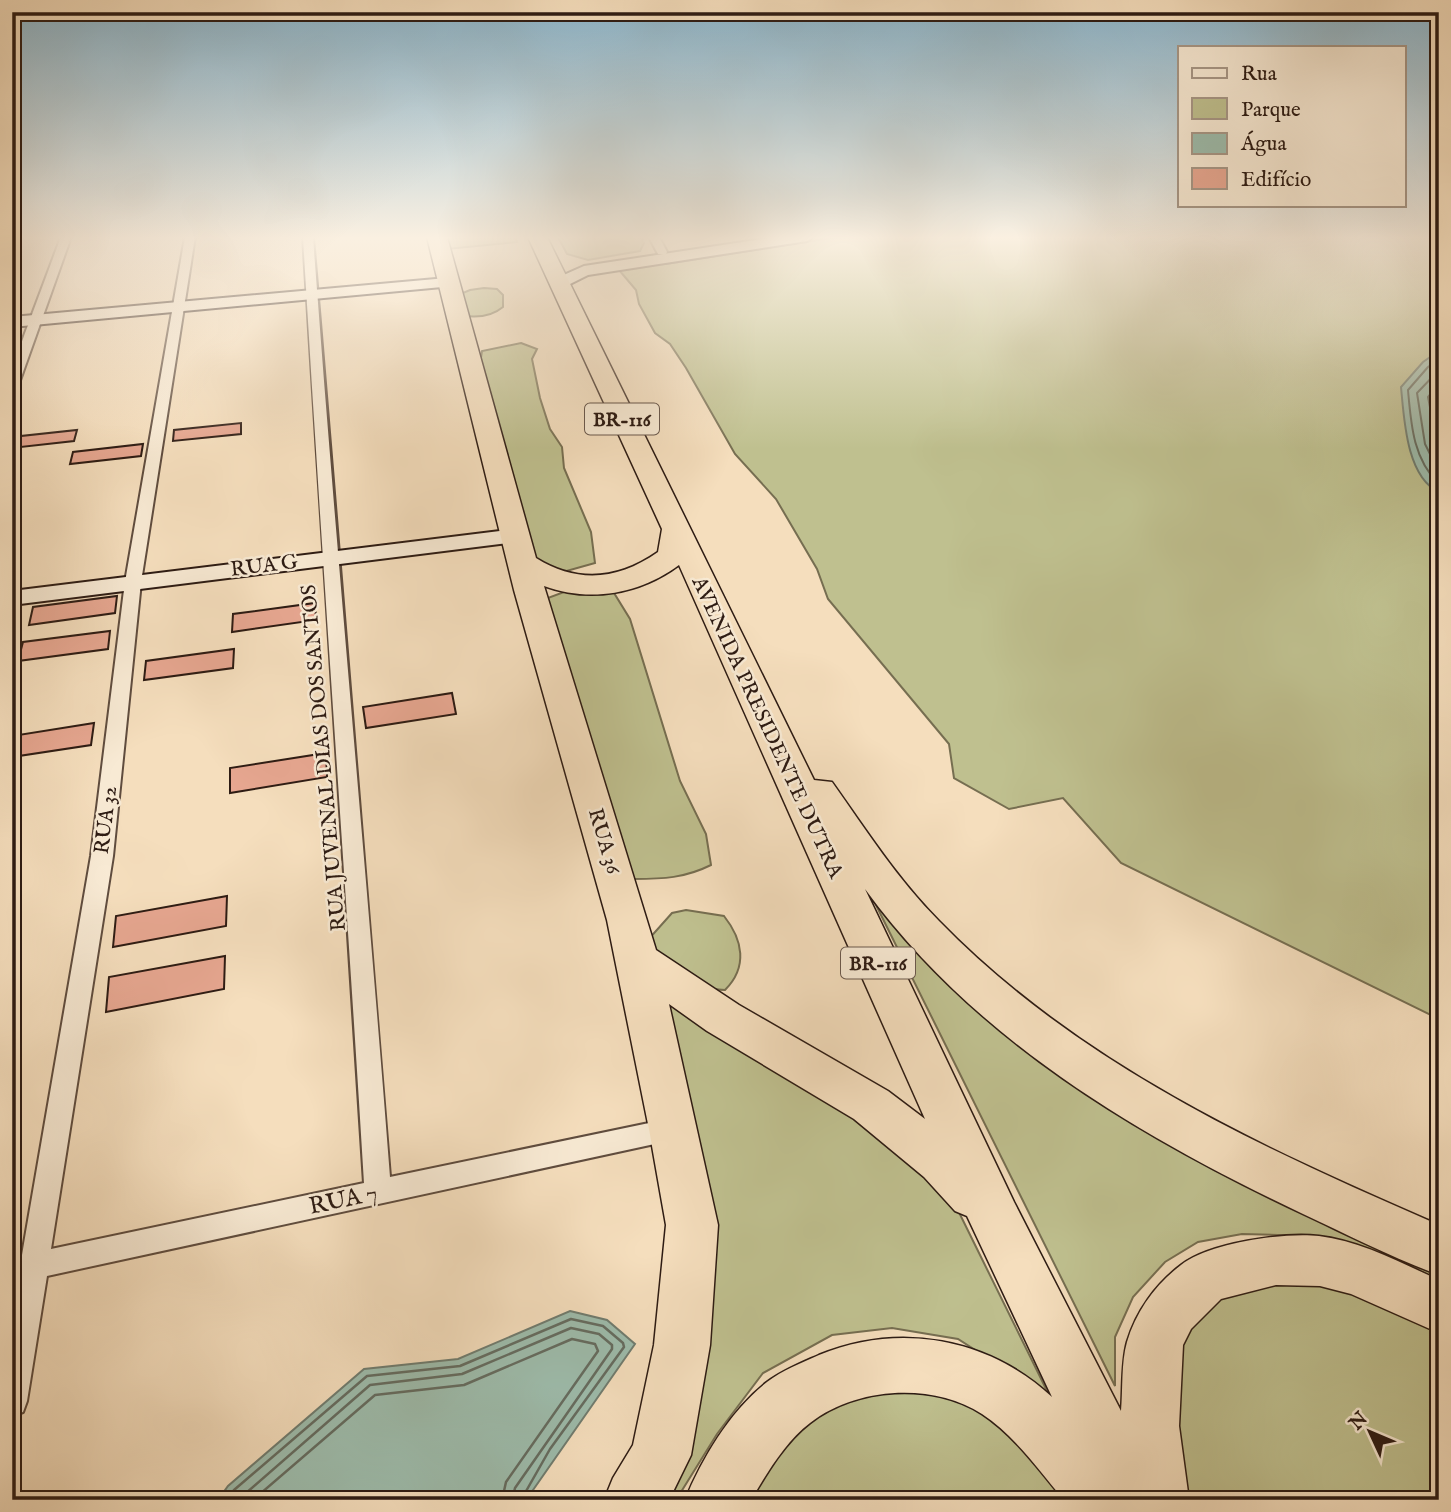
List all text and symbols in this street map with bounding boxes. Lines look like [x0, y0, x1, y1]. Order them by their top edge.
legend [1178, 46, 1406, 206]
text: Rua [1241, 61, 1278, 88]
text: Parque [1241, 97, 1301, 124]
text: Água [1240, 130, 1287, 158]
text: Edifício [1241, 167, 1311, 194]
road number: BR-116 [585, 404, 659, 434]
street label: RUA G [229, 549, 300, 584]
street label: AVENIDA PRESIDENTE DUTRA [684, 571, 849, 884]
street label: RUA JUVENAL DIAS DOS SANTOS [296, 583, 353, 933]
street label: RUA 32 [89, 784, 124, 856]
street label: RUA 36 [581, 805, 627, 879]
road number: BR-116 [841, 948, 915, 979]
street label: RUA 7 [306, 1178, 380, 1223]
north arrow [1336, 1396, 1406, 1466]
text: N [1344, 1407, 1374, 1437]

